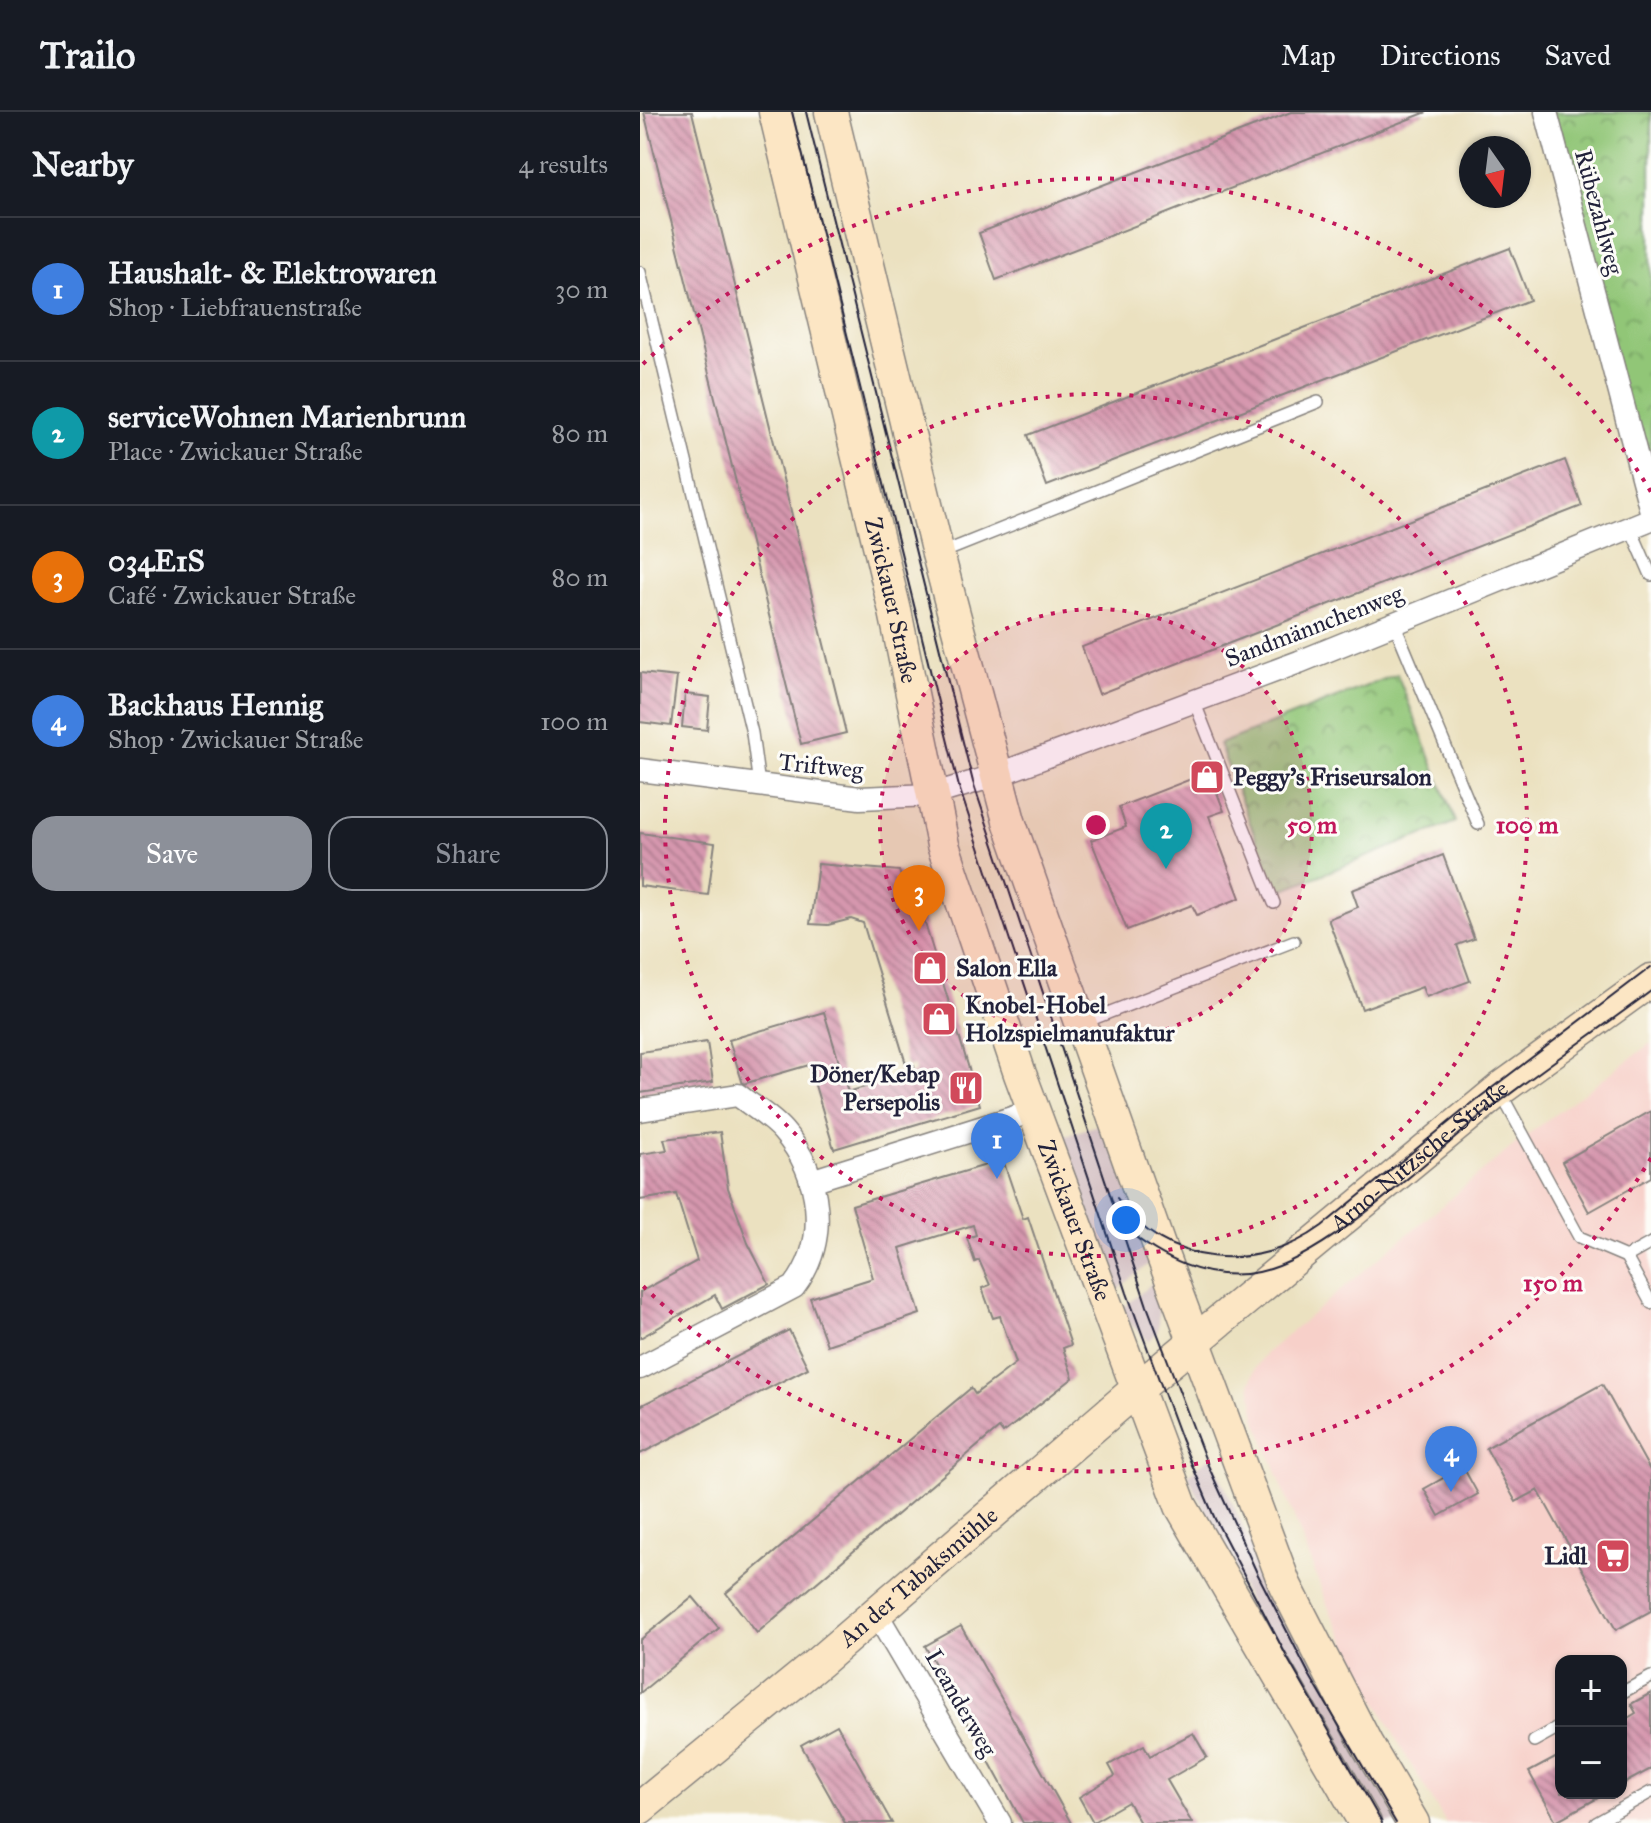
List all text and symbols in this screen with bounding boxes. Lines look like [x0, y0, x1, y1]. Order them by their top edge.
text: Trailo [40, 32, 135, 78]
text: Map [1281, 38, 1336, 73]
text: Directions [1380, 38, 1501, 73]
text: Saved [1545, 38, 1611, 73]
north arrow [1459, 136, 1531, 208]
text: Nearby [32, 144, 134, 185]
street label: Rübezahlweg [1568, 146, 1630, 279]
text: 4 results [519, 148, 608, 180]
text: Haushalt- & Elektrowaren [108, 255, 437, 291]
text: 1 [53, 273, 63, 305]
text: 30 m [555, 273, 608, 305]
text: Shop · Liebfrauenstraße [108, 291, 362, 323]
text: serviceWohnen Marienbrunn [108, 399, 466, 435]
text: 2 [52, 417, 64, 449]
text: 80 m [552, 417, 608, 449]
text: Place · Zwickauer Straße [108, 435, 363, 467]
street label: Zwickauer Straße [858, 514, 924, 686]
text: 034E1S [108, 543, 205, 579]
text: 3 [53, 561, 63, 593]
text: 80 m [552, 561, 608, 593]
street label: Sandmännchenweg [1221, 578, 1408, 674]
text: Café · Zwickauer Straße [108, 579, 356, 611]
text: Backhaus Hennig [108, 687, 323, 723]
text: 4 [51, 705, 65, 737]
text: 100 m [540, 705, 608, 737]
text: Shop · Zwickauer Straße [108, 723, 364, 755]
street label: Triftweg [777, 747, 866, 785]
shop icon: Peggy's Friseursalon [1188, 758, 1226, 796]
place label: Peggy's Friseursalon [1233, 762, 1432, 792]
pin: 2 [1140, 803, 1192, 869]
text: 50 m [1287, 810, 1338, 840]
text: 100 m [1496, 810, 1559, 840]
centre of rings [1082, 811, 1110, 839]
button: Save [32, 816, 312, 891]
button: Share [328, 816, 608, 891]
pin: 3 [893, 865, 945, 931]
shop icon: Salon Ella [911, 949, 949, 987]
place label: Salon Ella [956, 953, 1058, 983]
place label: Knobel-Hobel Holzspielmanufaktur [965, 990, 1176, 1048]
shop icon: Knobel-Hobel Holzspielmanufaktur [920, 1000, 958, 1038]
place label: Döner/Kebap Persepolis [810, 1059, 940, 1117]
restaurant icon: Döner/Kebap Persepolis [947, 1069, 985, 1107]
street label: Arno-Nitzsche-Straße [1323, 1073, 1514, 1239]
pin: 1 [971, 1113, 1023, 1179]
street label: Zwickauer Straße [1031, 1136, 1118, 1305]
your location [1106, 1200, 1146, 1240]
text: 150 m [1523, 1268, 1584, 1298]
pin: 4 [1425, 1426, 1477, 1492]
street label: An der Tabaksmühle [832, 1500, 1004, 1654]
supermarket icon: Lidl [1594, 1537, 1632, 1575]
place label: Lidl [1544, 1541, 1588, 1571]
street label: Leanderweg [918, 1644, 1004, 1763]
map controls [1555, 1655, 1627, 1799]
button: + [1555, 1655, 1627, 1727]
button: − [1555, 1727, 1627, 1799]

